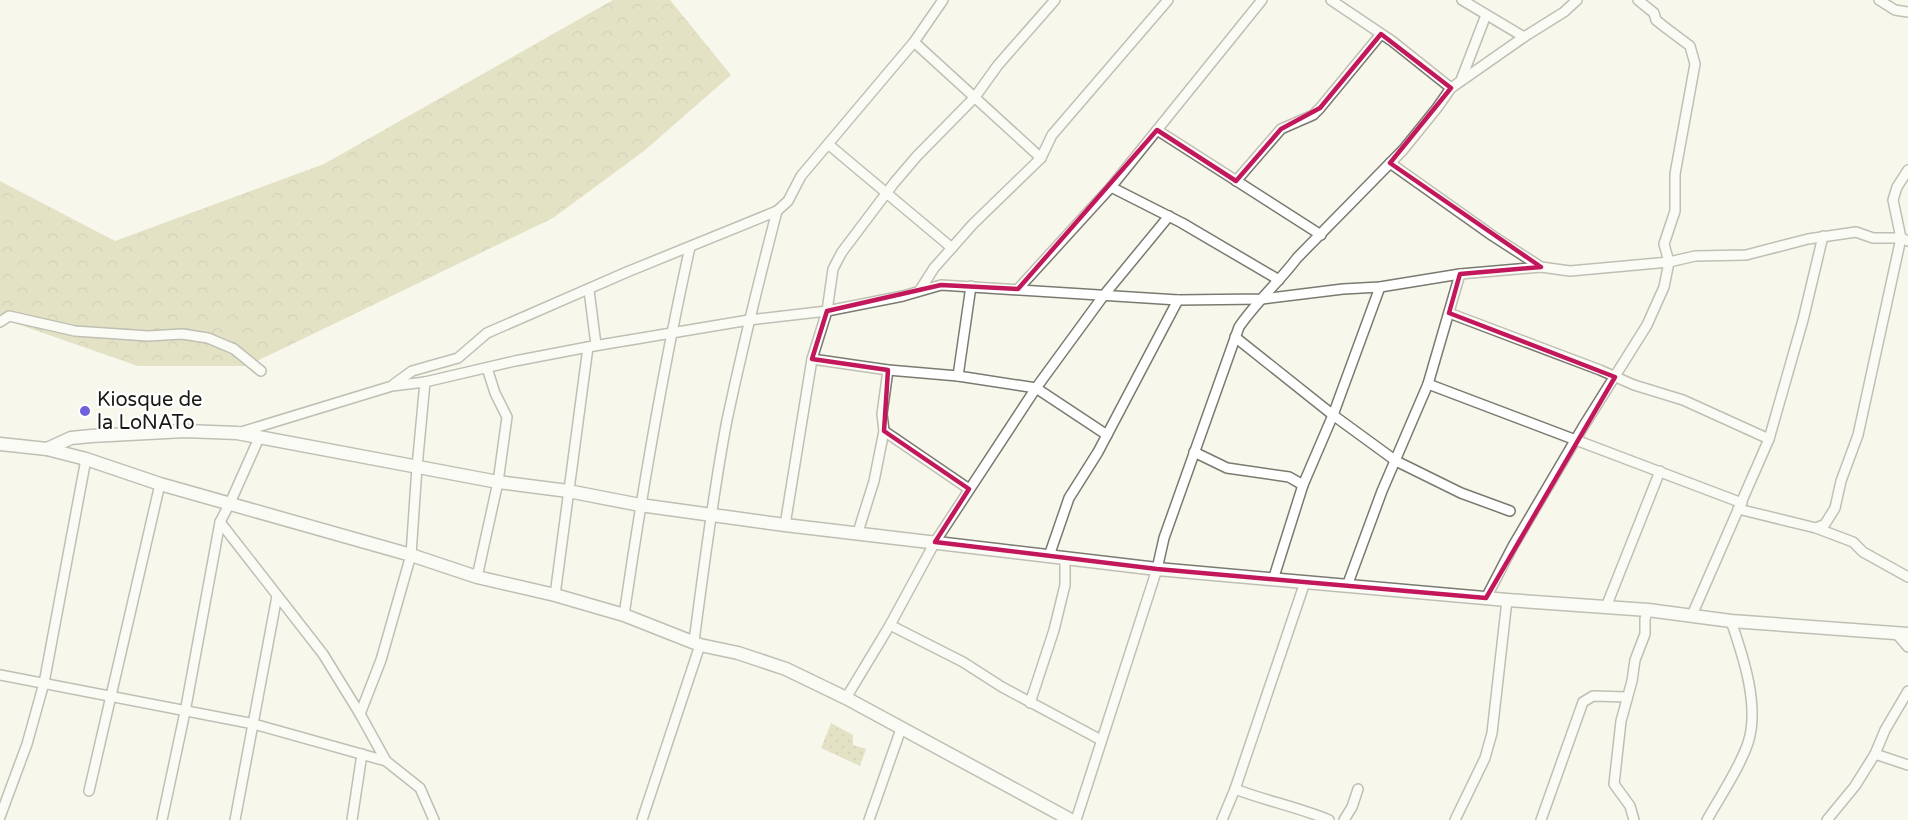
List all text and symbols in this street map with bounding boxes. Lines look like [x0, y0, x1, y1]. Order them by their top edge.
place label: Kiosque de la LoNATo [97, 388, 202, 435]
marker: Kiosque de la LoNATo [78, 404, 92, 418]

